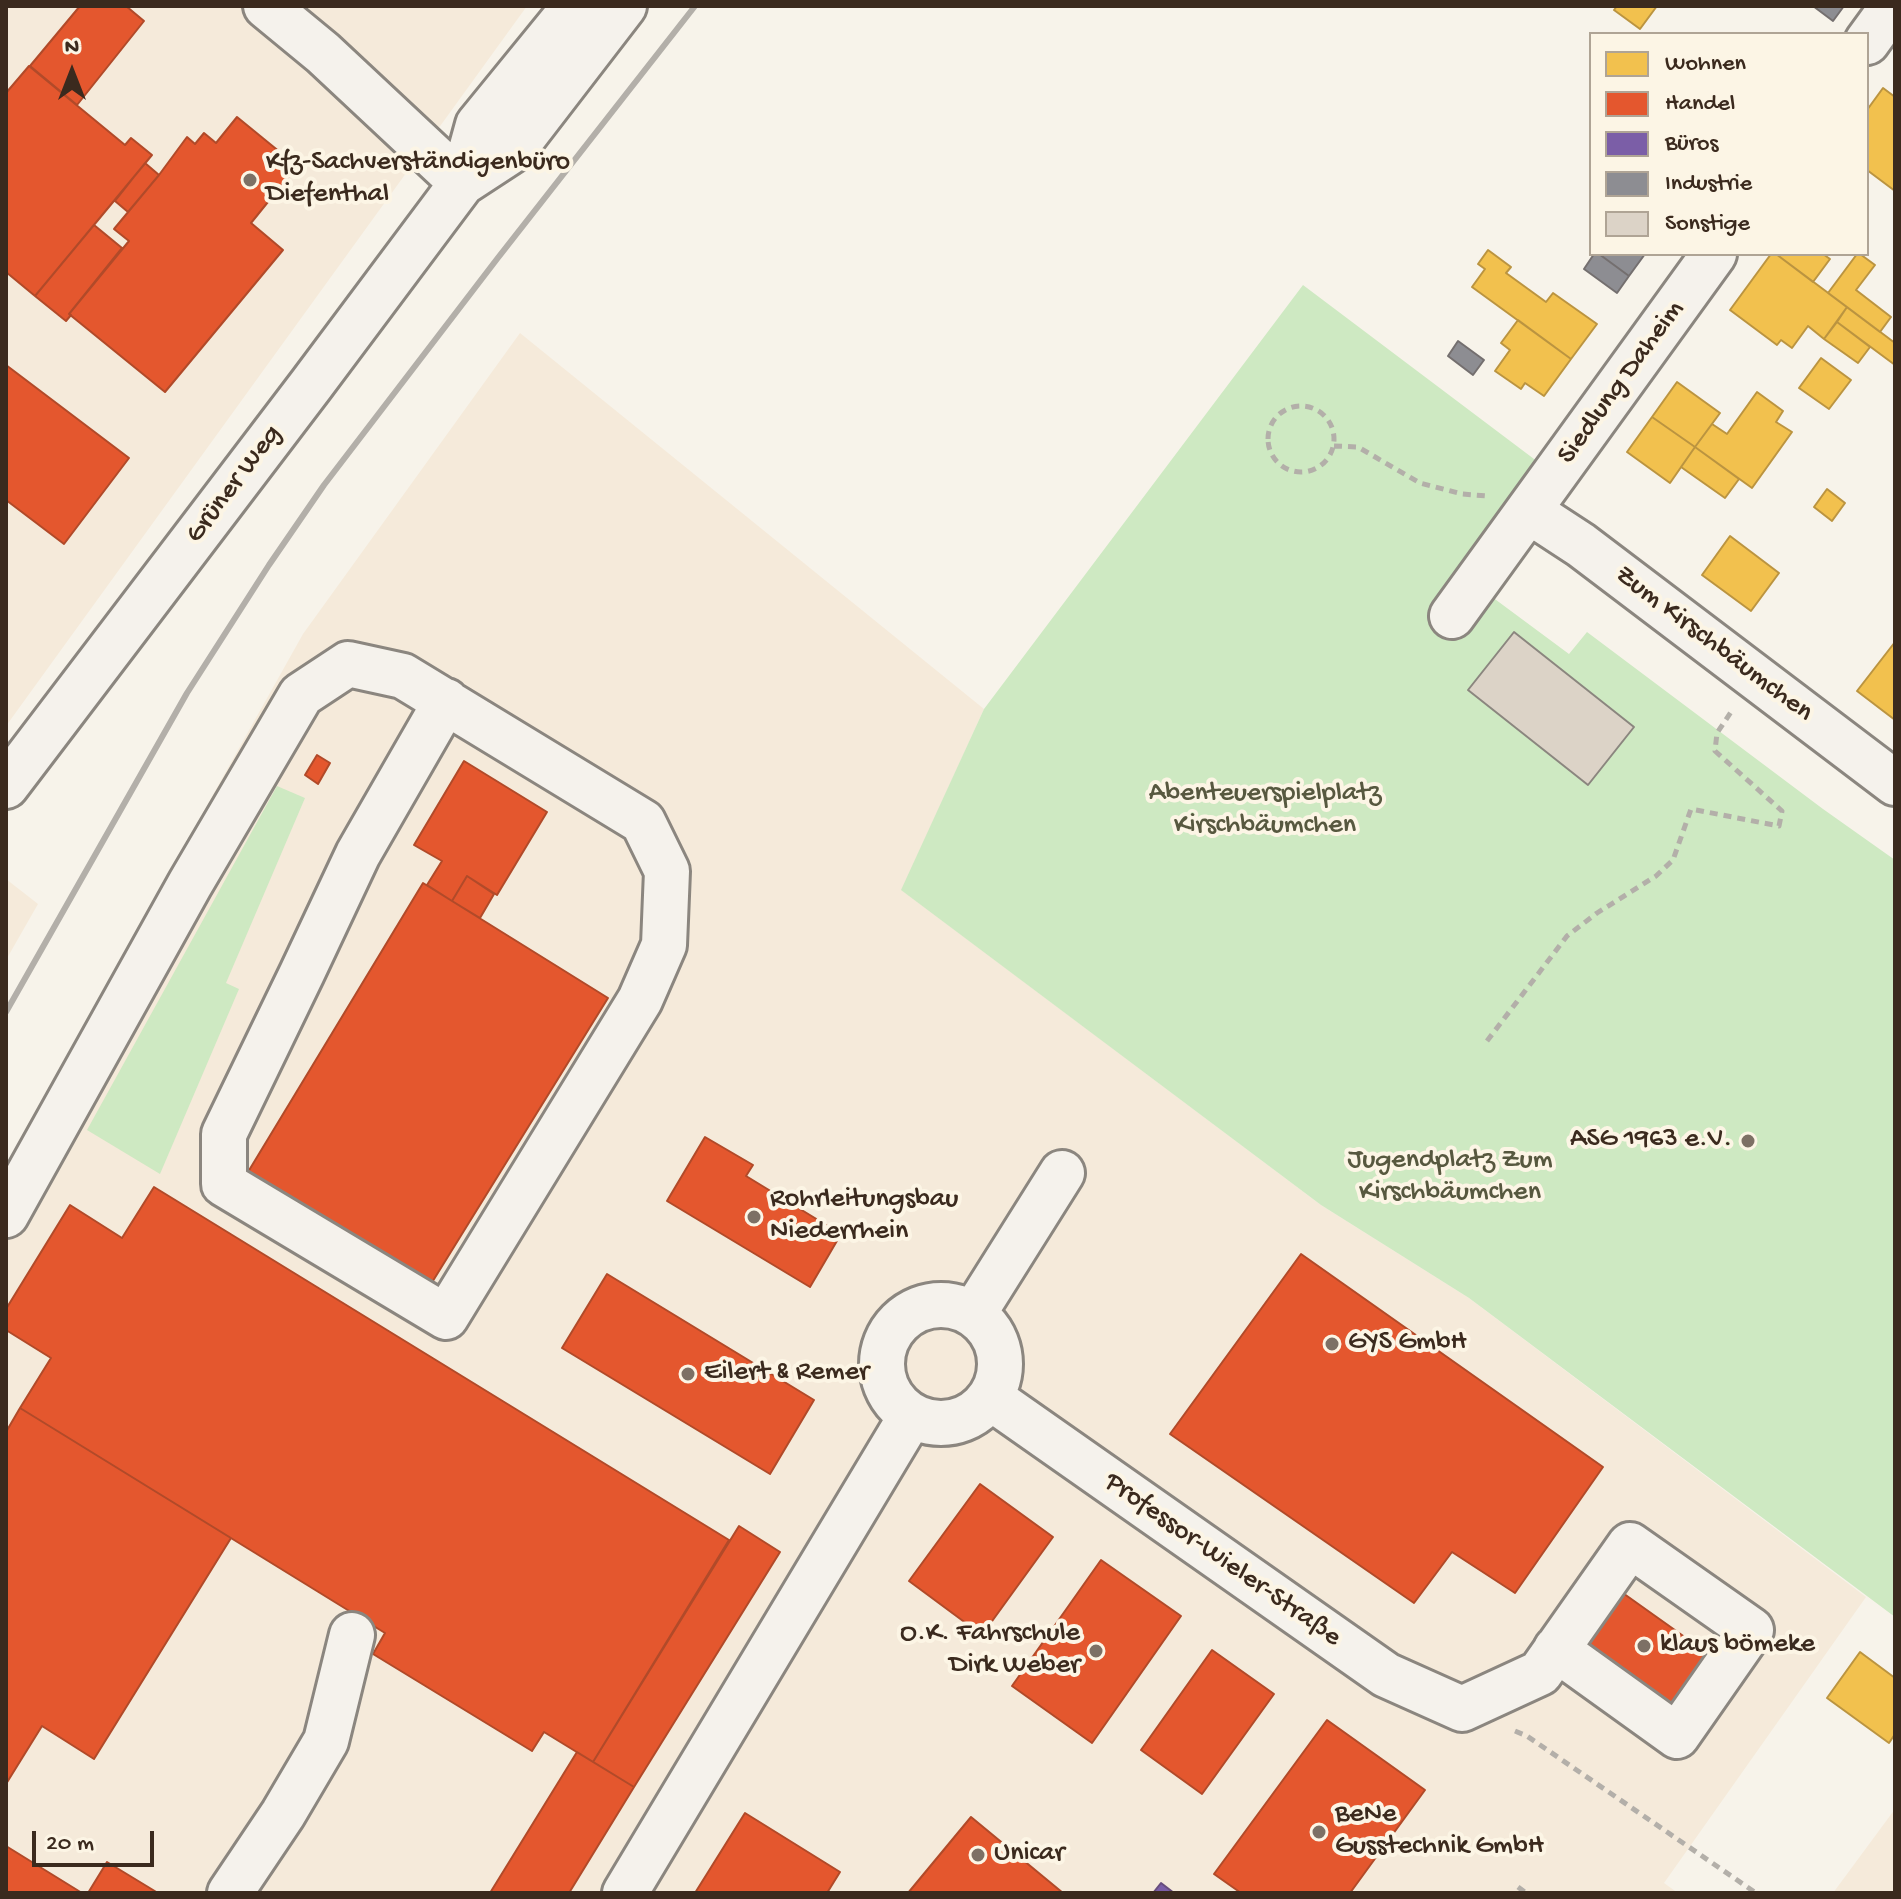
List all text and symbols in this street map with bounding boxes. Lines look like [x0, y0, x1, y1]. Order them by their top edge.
north arrow [32, 32, 112, 112]
legend [1589, 32, 1869, 256]
text: N [65, 35, 79, 61]
text: Wohnen [1665, 50, 1746, 79]
text: Handel [1665, 90, 1735, 119]
text: Büros [1665, 130, 1718, 159]
place label: Kfz-Sachverständigenbüro Diefenthal [266, 147, 570, 213]
text: Industrie [1665, 170, 1752, 199]
marker: Kfz-Sachverständigenbüro Diefenthal [241, 171, 259, 189]
text: Sonstige [1665, 210, 1750, 239]
street label: Siedlung Daheim [1551, 295, 1693, 471]
street label: Grüner Weg [180, 419, 290, 551]
street label: Zum Kirschbäumchen [1607, 559, 1819, 731]
park label: Abenteuerspielplatz Kirschbäumchen [1149, 778, 1381, 844]
place label: ASG 1963 e.V. [1570, 1124, 1732, 1158]
marker: ASG 1963 e.V. [1739, 1132, 1757, 1150]
park label: Jugendplatz Zum Kirschbäumchen [1347, 1145, 1553, 1211]
place label: Rohrleitungsbau Niederrhein [770, 1184, 958, 1250]
marker: Rohrleitungsbau Niederrhein [745, 1208, 763, 1226]
place label: GYS GmbH [1348, 1327, 1467, 1361]
marker: GYS GmbH [1323, 1335, 1341, 1353]
place label: Eilert & Remer [704, 1357, 869, 1391]
marker: Eilert & Remer [679, 1365, 697, 1383]
street label: Professor-Wieler-Straße [1097, 1466, 1347, 1656]
place label: O.K. Fahrschule Dirk Weber [900, 1618, 1080, 1684]
place label: klaus bömeke [1660, 1629, 1815, 1663]
marker: klaus bömeke [1635, 1637, 1653, 1655]
marker: O.K. Fahrschule Dirk Weber [1087, 1642, 1105, 1660]
place label: BeNe Gusstechnik GmbH [1335, 1799, 1544, 1865]
scale bar [36, 1815, 158, 1865]
marker: BeNe Gusstechnik GmbH [1310, 1823, 1328, 1841]
text: 20 m [46, 1830, 94, 1859]
place label: Unicar [994, 1838, 1065, 1872]
marker: Unicar [969, 1846, 987, 1864]

